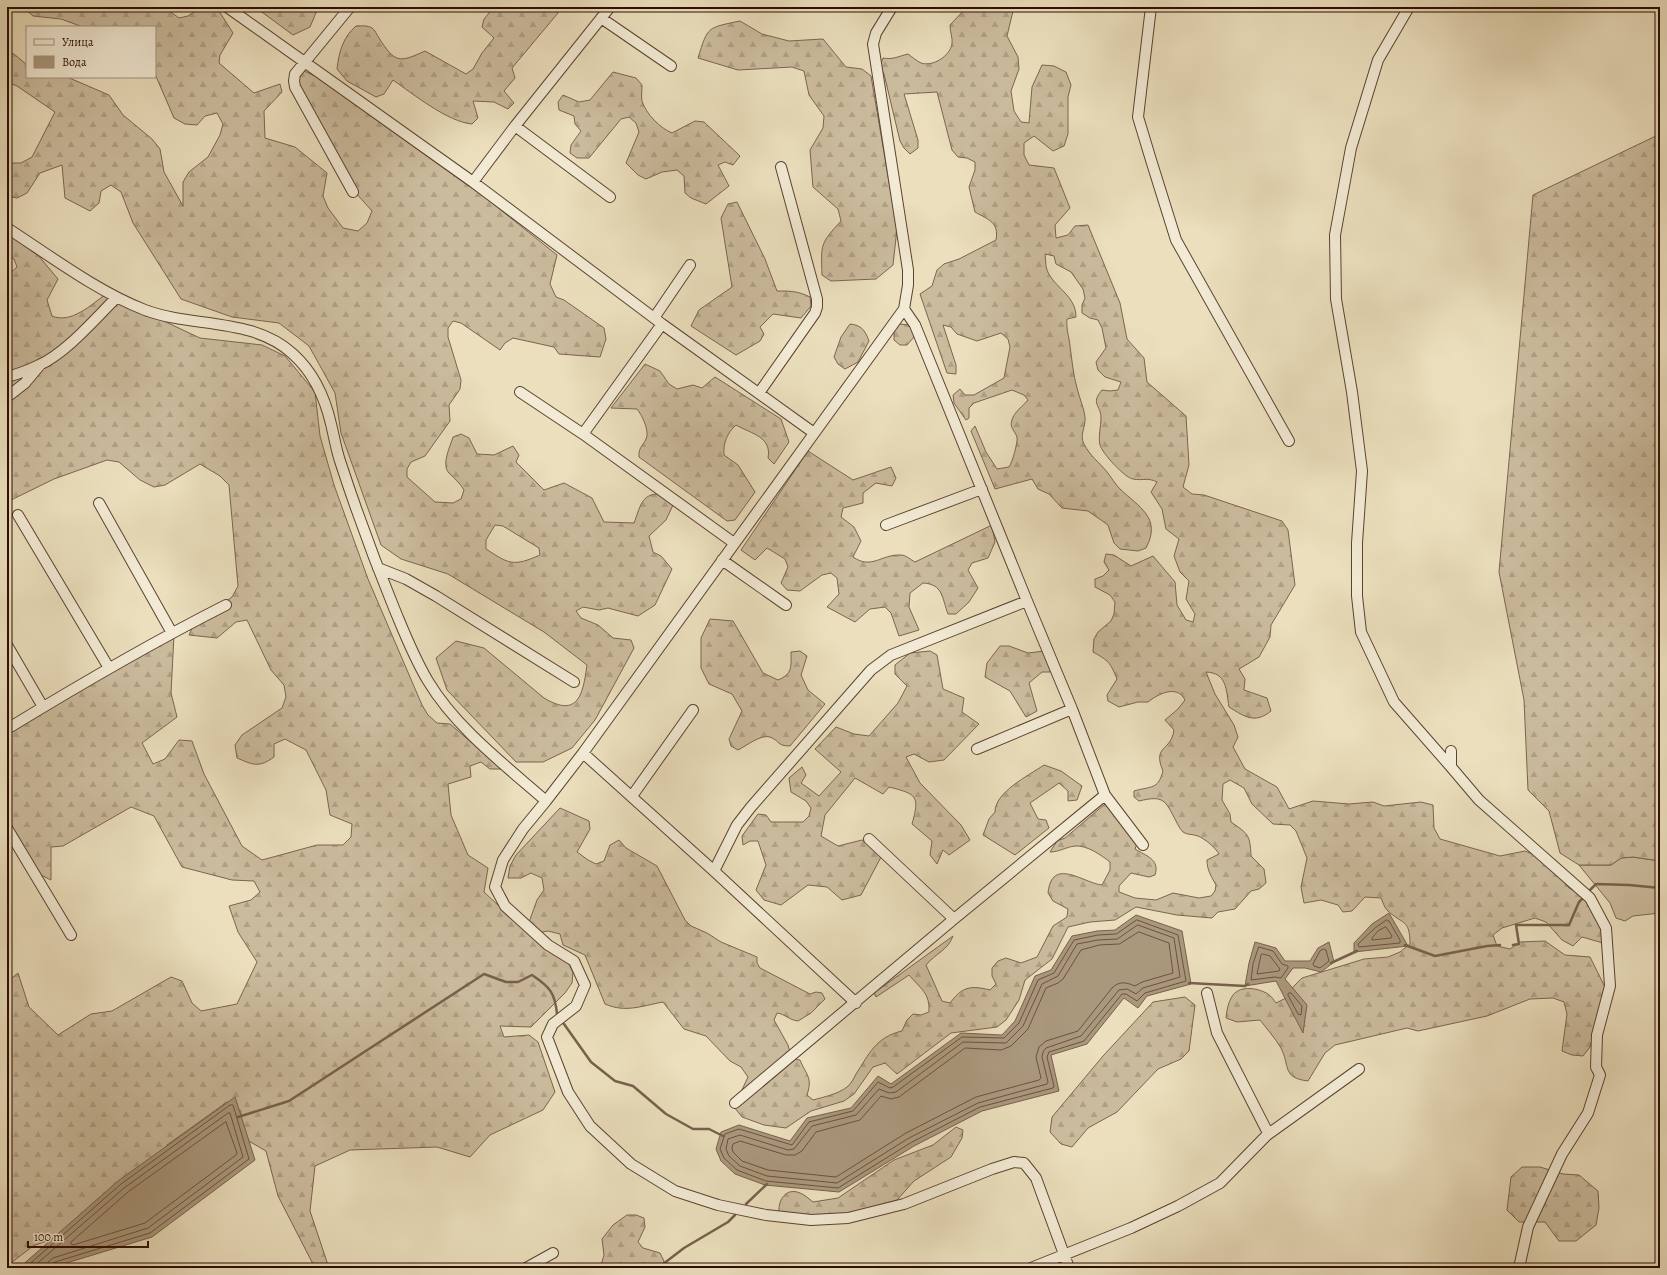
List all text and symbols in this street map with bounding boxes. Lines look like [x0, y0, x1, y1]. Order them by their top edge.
legend [26, 26, 156, 78]
text: Улица [62, 34, 94, 50]
text: Вода [62, 54, 87, 70]
scale bar [28, 1223, 148, 1249]
text: 100 m [34, 1229, 63, 1245]

